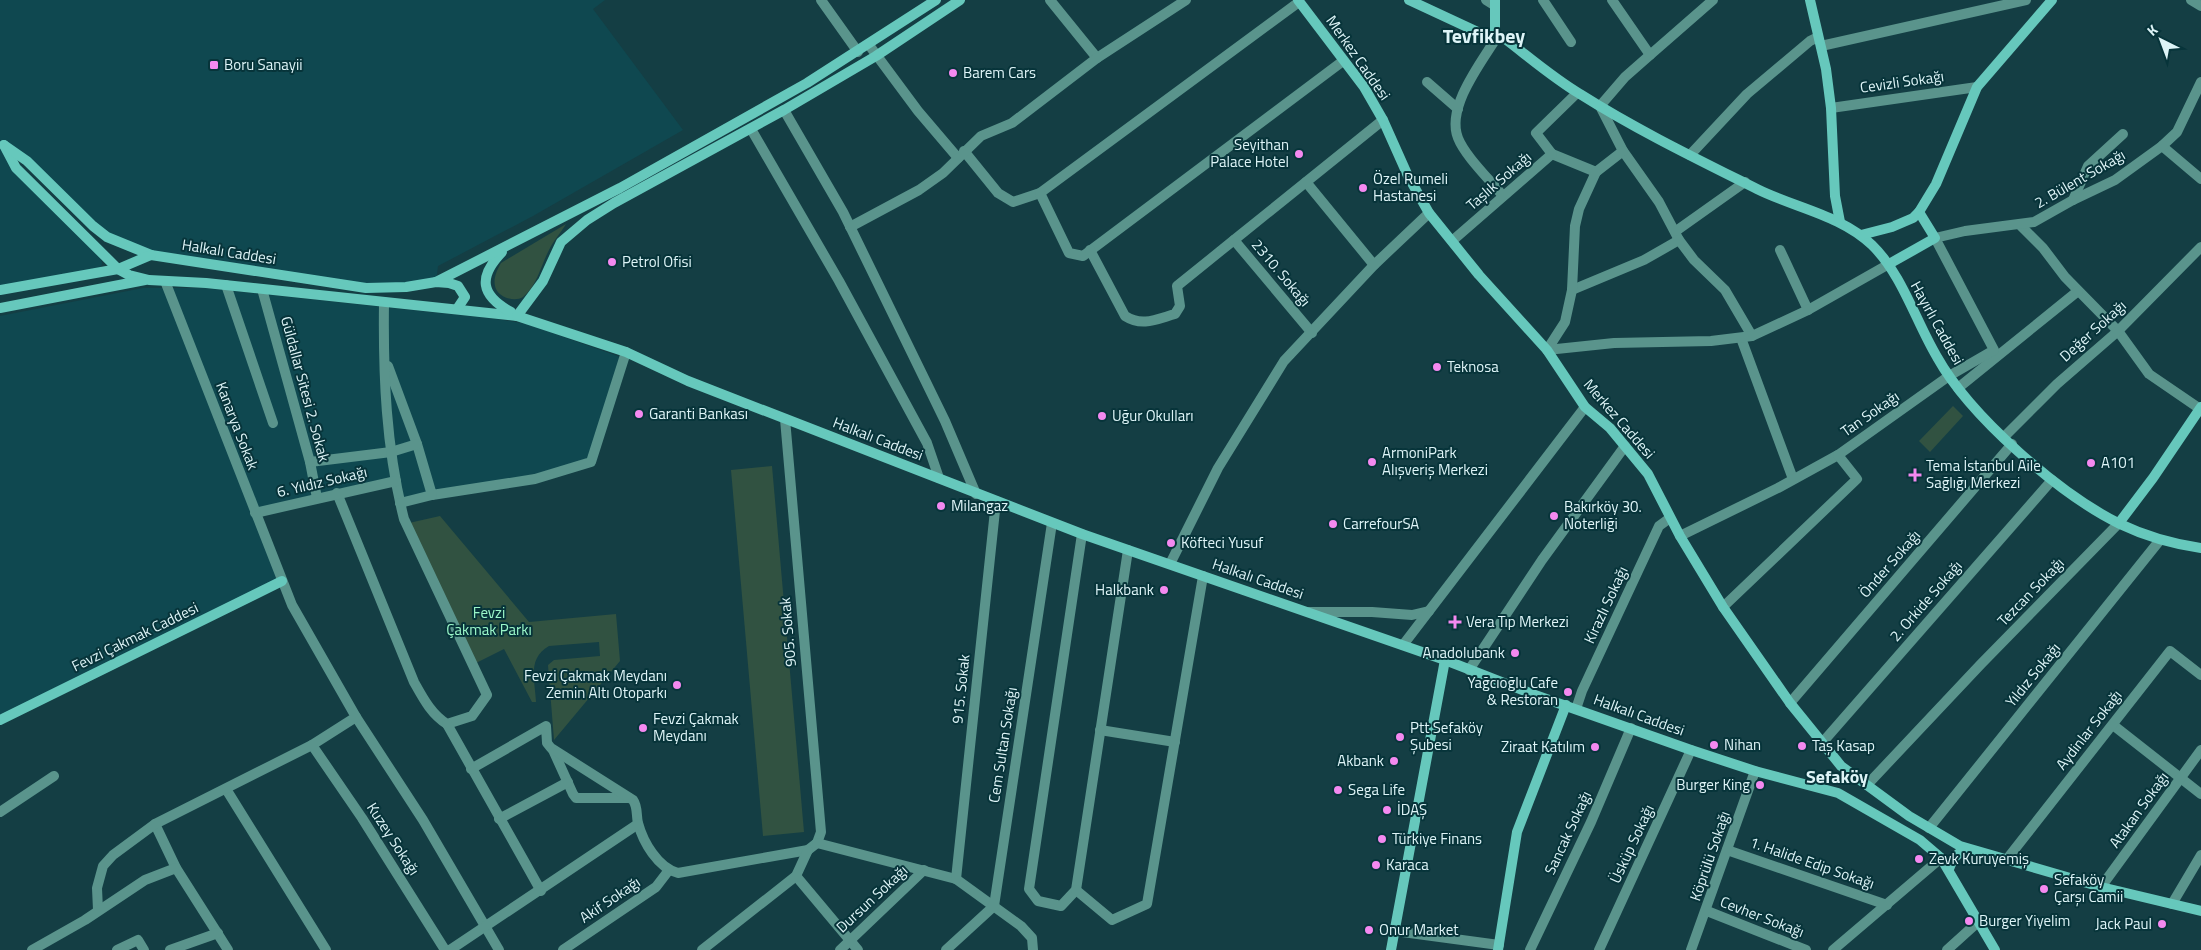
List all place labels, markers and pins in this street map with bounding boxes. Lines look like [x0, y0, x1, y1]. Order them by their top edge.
place label: Boru Sanayii [224, 53, 303, 76]
marker: Boru Sanayii [208, 59, 220, 71]
place label: Barem Cars [963, 61, 1036, 84]
marker: Barem Cars [947, 67, 959, 79]
place label: Seyithan Palace Hotel [1210, 133, 1289, 173]
marker: Seyithan Palace Hotel [1293, 148, 1305, 160]
place label: Özel Rumeli Hastanesi [1373, 167, 1448, 207]
marker: Özel Rumeli Hastanesi [1357, 182, 1369, 194]
place label: Petrol Ofisi [622, 250, 692, 273]
marker: Petrol Ofisi [606, 256, 618, 268]
place label: Teknosa [1447, 355, 1499, 378]
marker: Teknosa [1431, 361, 1443, 373]
place label: Garanti Bankası [649, 402, 748, 425]
place label: Uğur Okulları [1112, 404, 1194, 427]
marker: Garanti Bankası [633, 408, 645, 420]
marker: Uğur Okulları [1096, 410, 1108, 422]
place label: ArmoniPark Alışveriş Merkezi [1382, 441, 1488, 481]
place label: A101 [2101, 451, 2135, 474]
place label: Tema İstanbul Aile Sağlığı Merkezi [1926, 454, 2041, 494]
marker: ArmoniPark Alışveriş Merkezi [1366, 456, 1378, 468]
marker: A101 [2085, 457, 2097, 469]
marker: Tema İstanbul Aile Sağlığı Merkezi [1908, 468, 1922, 482]
place label: Milangaz [951, 494, 1008, 517]
place label: Bakırköy 30. Noterliği [1564, 495, 1642, 535]
marker: Milangaz [935, 500, 947, 512]
marker: Bakırköy 30. Noterliği [1548, 510, 1560, 522]
place label: CarrefourSA [1343, 512, 1419, 535]
marker: CarrefourSA [1327, 518, 1339, 530]
place label: Köfteci Yusuf [1181, 531, 1263, 554]
marker: Köfteci Yusuf [1165, 537, 1177, 549]
place label: Halkbank [1095, 578, 1154, 601]
marker: Halkbank [1158, 584, 1170, 596]
place label: Vera Tıp Merkezi [1466, 610, 1569, 633]
marker: Vera Tıp Merkezi [1448, 615, 1462, 629]
place label: Anadolubank [1423, 641, 1505, 664]
marker: Anadolubank [1509, 647, 1521, 659]
place label: Fevzi Çakmak Meydanı Zemin Altı Otoparkı [524, 664, 667, 704]
place label: Yağcıoğlu Cafe & Restoran [1467, 671, 1558, 711]
marker: Fevzi Çakmak Meydanı Zemin Altı Otoparkı [671, 679, 683, 691]
marker: Yağcıoğlu Cafe & Restoran [1562, 686, 1574, 698]
place label: Fevzi Çakmak Meydanı [653, 707, 739, 747]
place label: Ptt Sefaköy Şubesi [1410, 716, 1483, 756]
marker: Fevzi Çakmak Meydanı [637, 722, 649, 734]
marker: Ptt Sefaköy Şubesi [1394, 731, 1406, 743]
place label: Nihan [1724, 733, 1761, 756]
place label: Taş Kasap [1812, 734, 1875, 757]
place label: Ziraat Katılım [1501, 735, 1585, 758]
marker: Nihan [1708, 739, 1720, 751]
marker: Taş Kasap [1796, 740, 1808, 752]
marker: Ziraat Katılım [1589, 741, 1601, 753]
place label: Akbank [1337, 749, 1384, 772]
marker: Akbank [1388, 755, 1400, 767]
place label: Burger King [1676, 773, 1750, 796]
place label: Sega Life [1348, 778, 1405, 801]
marker: Burger King [1754, 779, 1766, 791]
marker: Sega Life [1332, 784, 1344, 796]
place label: İDAŞ [1397, 798, 1427, 821]
marker: İDAŞ [1381, 804, 1393, 816]
place label: Türkiye Finans [1392, 827, 1482, 850]
marker: Türkiye Finans [1376, 833, 1388, 845]
place label: Zevk Kuruyemiş [1929, 847, 2029, 870]
place label: Karaca [1386, 853, 1429, 876]
marker: Zevk Kuruyemiş [1913, 853, 1925, 865]
marker: Karaca [1370, 859, 1382, 871]
place label: Sefaköy Çarşı Camii [2054, 868, 2123, 908]
marker: Sefaköy Çarşı Camii [2038, 883, 2050, 895]
place label: Burger Yiyelim [1979, 909, 2070, 932]
place label: Jack Paul [2095, 912, 2152, 935]
marker: Burger Yiyelim [1963, 915, 1975, 927]
place label: Onur Market [1379, 918, 1459, 941]
marker: Jack Paul [2156, 918, 2168, 930]
marker: Onur Market [1363, 924, 1375, 936]

